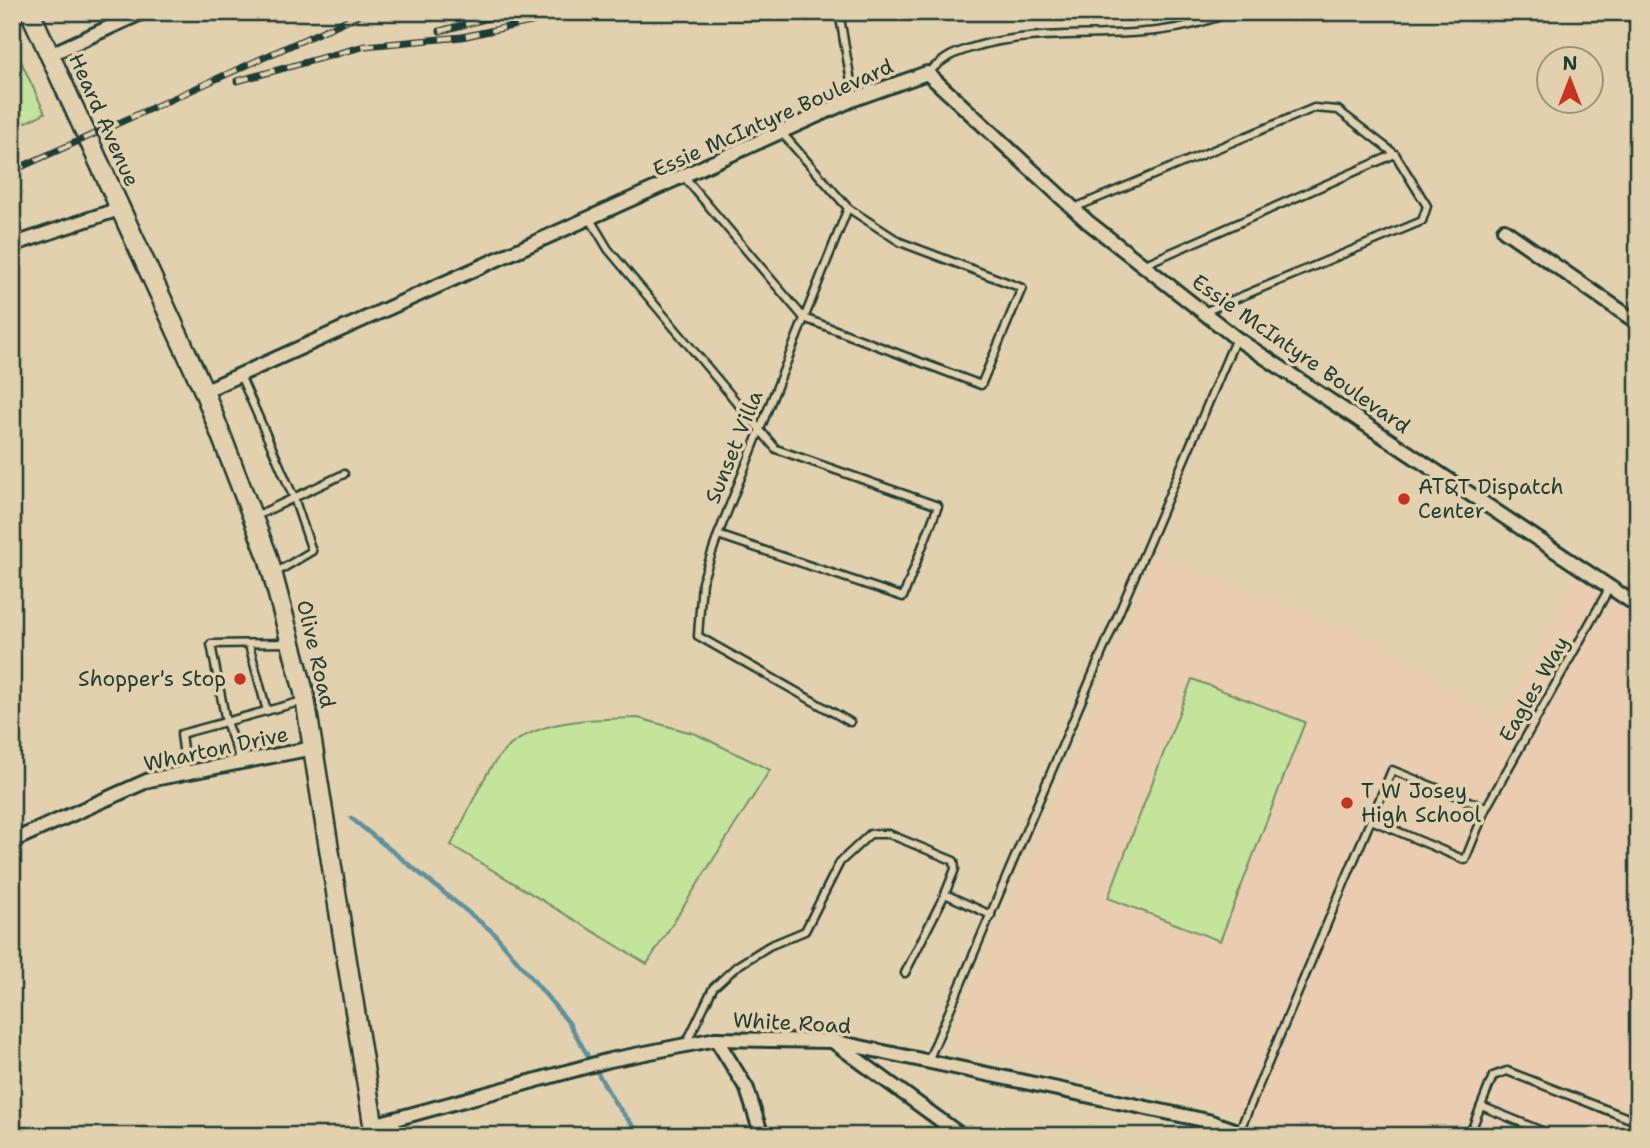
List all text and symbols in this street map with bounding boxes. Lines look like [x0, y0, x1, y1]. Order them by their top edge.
north arrow [1534, 46, 1604, 116]
street label: Heard Avenue [62, 49, 146, 191]
text: N [1562, 51, 1578, 76]
street label: Essie McIntyre Boulevard [648, 52, 898, 184]
street label: Essie McIntyre Boulevard [1186, 268, 1416, 440]
street label: Sunset Villa [699, 386, 769, 508]
place label: AT&T Dispatch Center [1418, 473, 1564, 525]
marker: AT&T Dispatch Center [1396, 491, 1412, 507]
street label: Olive Road [290, 597, 342, 711]
street label: Eagles Way [1492, 631, 1576, 747]
place label: Shopper's Stop [78, 665, 226, 693]
marker: Shopper's Stop [232, 671, 248, 687]
street label: Wharton Drive [141, 720, 291, 778]
place label: T W Josey High School [1361, 777, 1482, 829]
marker: T W Josey High School [1339, 795, 1355, 811]
street label: White Road [732, 1006, 852, 1040]

